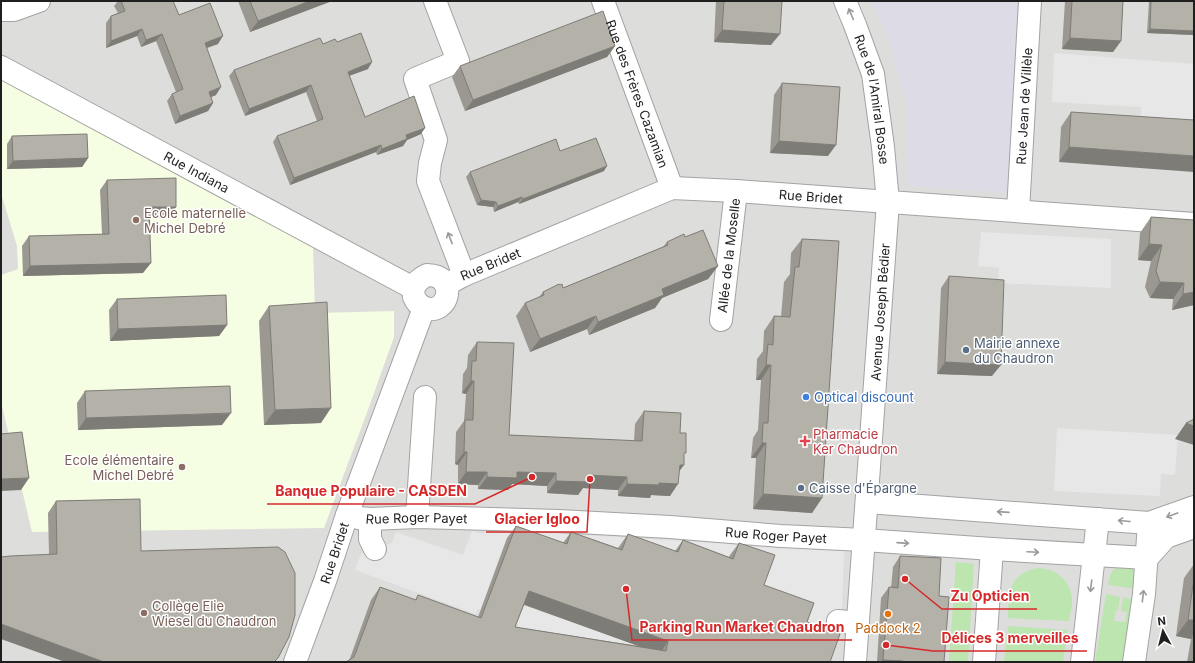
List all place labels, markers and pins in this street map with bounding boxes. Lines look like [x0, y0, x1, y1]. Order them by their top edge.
place label: Ecole maternelle Michel Debré [144, 205, 246, 236]
marker: Ecole maternelle Michel Debré [131, 215, 141, 225]
place label: Mairie annexe du Chaudron [974, 335, 1060, 366]
marker: Mairie annexe du Chaudron [961, 345, 971, 355]
place label: Optical discount [814, 389, 914, 405]
marker: Optical discount [801, 392, 811, 402]
place label: Pharmacie Ker Chaudron [813, 426, 898, 457]
marker: Pharmacie Ker Chaudron [800, 436, 810, 446]
place label: Ecole élémentaire Michel Debré [65, 452, 174, 483]
marker: Ecole élémentaire Michel Debré [177, 462, 187, 472]
callout: Banque Populaire - CASDEN [267, 478, 475, 504]
place label: Caisse d'Épargne [809, 480, 917, 496]
marker: Caisse d'Épargne [796, 483, 806, 493]
callout: Glacier Igloo [486, 506, 587, 532]
callout: Zu Opticien [942, 583, 1037, 609]
place label: Collège Elie Wiesel du Chaudron [152, 598, 276, 629]
marker: Collège Elie Wiesel du Chaudron [139, 608, 149, 618]
marker: Paddock 2 [883, 609, 893, 619]
callout: Parking Run Market Chaudron [632, 614, 852, 640]
place label: Paddock 2 [855, 620, 921, 636]
callout: Délices 3 merveilles [933, 625, 1087, 651]

